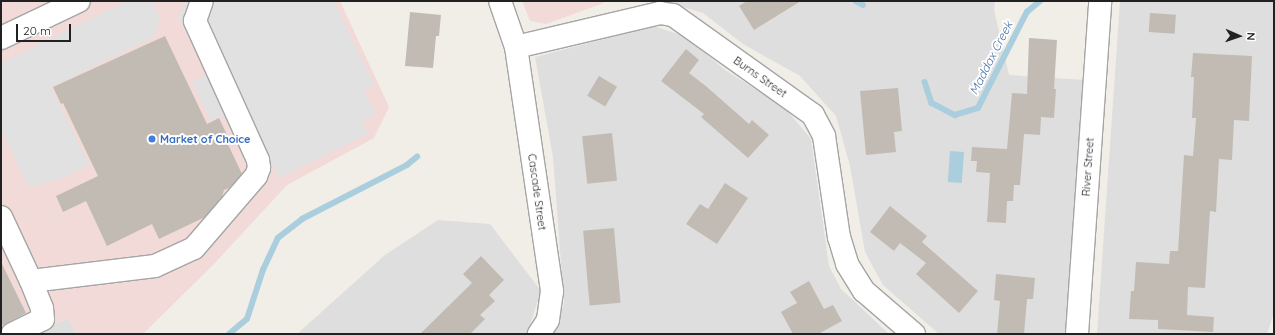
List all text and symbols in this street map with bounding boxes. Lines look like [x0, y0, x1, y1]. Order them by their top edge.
scale bar [18, 16, 73, 42]
north arrow [1219, 16, 1259, 56]
water label: Maddax Creek [966, 19, 1016, 97]
text: 20 m [23, 23, 51, 38]
text: N [1244, 32, 1258, 41]
street label: Burns Street [731, 54, 789, 100]
place label: Market of Choice [160, 132, 251, 146]
marker: Market of Choice [147, 134, 157, 144]
street label: River Street [1079, 137, 1097, 197]
street label: Cascade Street [525, 153, 549, 231]

